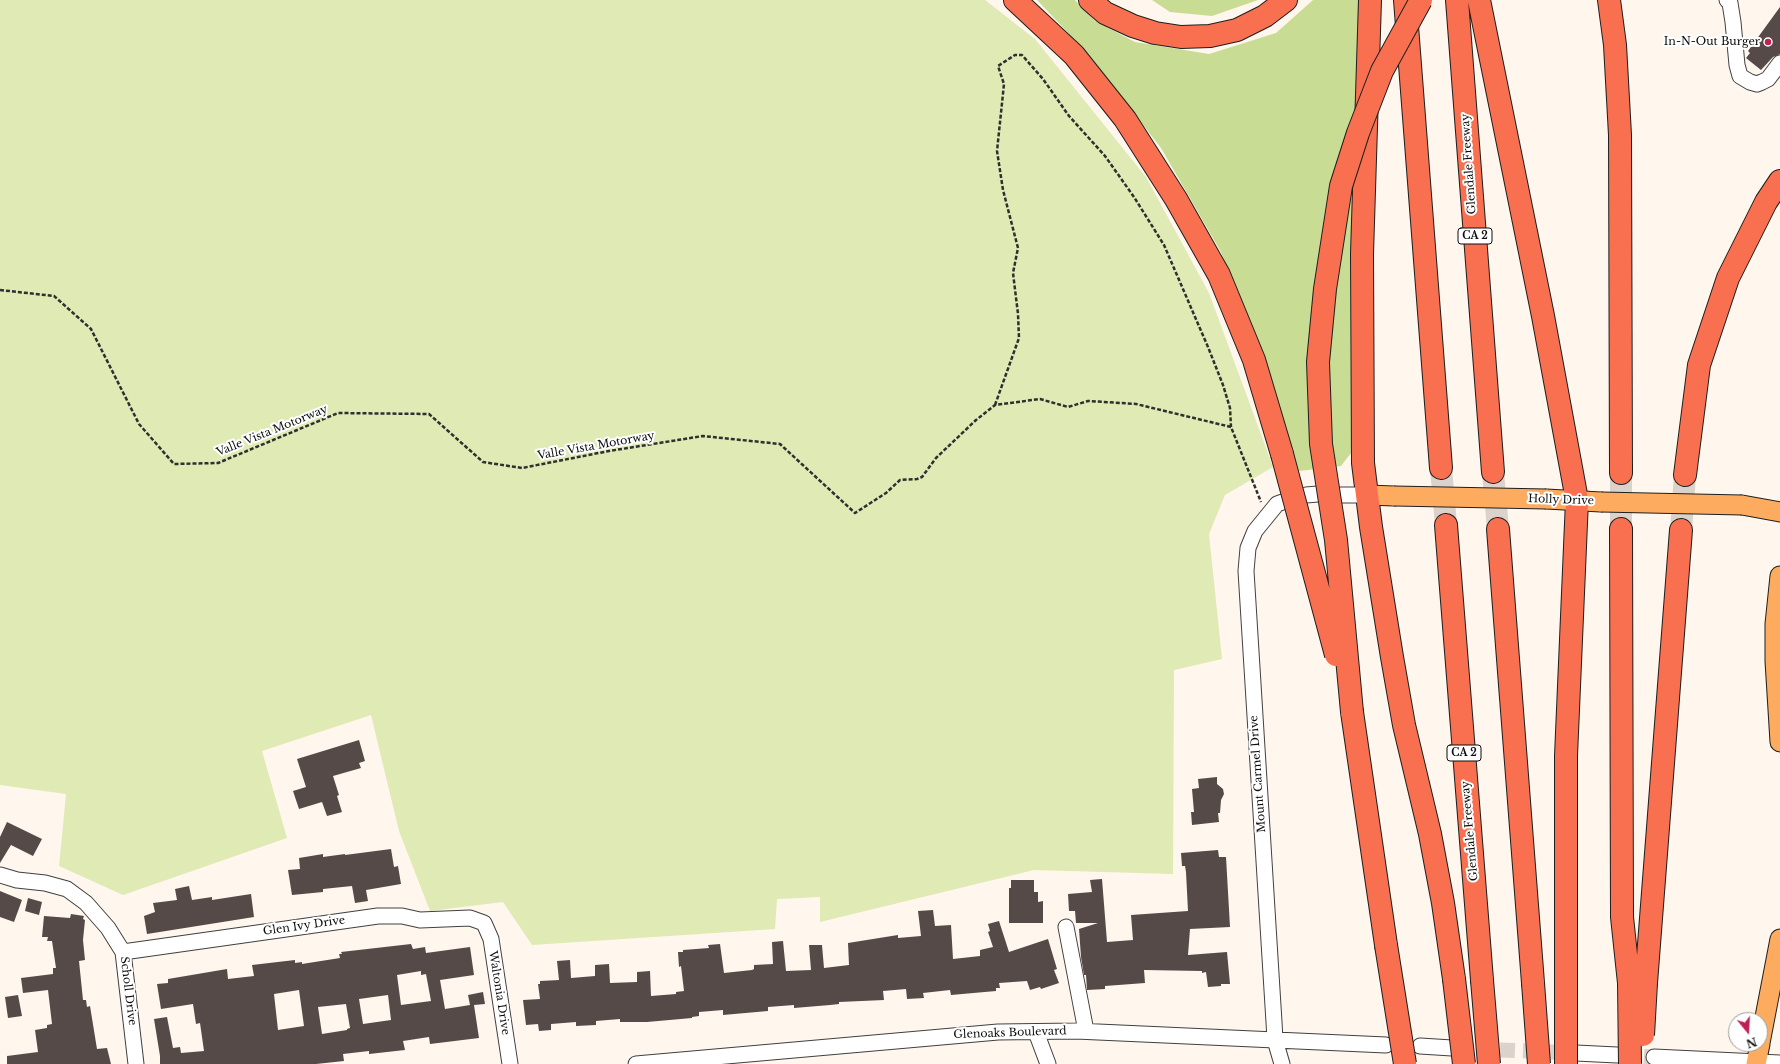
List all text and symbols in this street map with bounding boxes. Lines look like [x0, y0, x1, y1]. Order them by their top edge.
place label: In-N-Out Burger [1664, 35, 1760, 49]
marker: In-N-Out Burger [1763, 37, 1773, 47]
street label: Glendale Freeway [1459, 113, 1479, 215]
road number: CA 2 [1458, 228, 1492, 244]
street label: Valle Vista Motorway [215, 403, 329, 459]
street label: Valle Vista Motorway [536, 429, 656, 463]
street label: Holly Drive [1528, 492, 1594, 508]
street label: Mount Carmel Drive [1247, 715, 1269, 833]
road number: CA 2 [1447, 745, 1481, 761]
street label: Glendale Freeway [1459, 780, 1481, 882]
street label: Glen Ivy Drive [262, 914, 346, 938]
street label: Waltonia Drive [486, 950, 512, 1036]
street label: Scholl Drive [117, 956, 139, 1026]
north arrow [1728, 1012, 1768, 1052]
street label: Glenoaks Boulevard [953, 1024, 1067, 1042]
text: N [1744, 1034, 1758, 1051]

